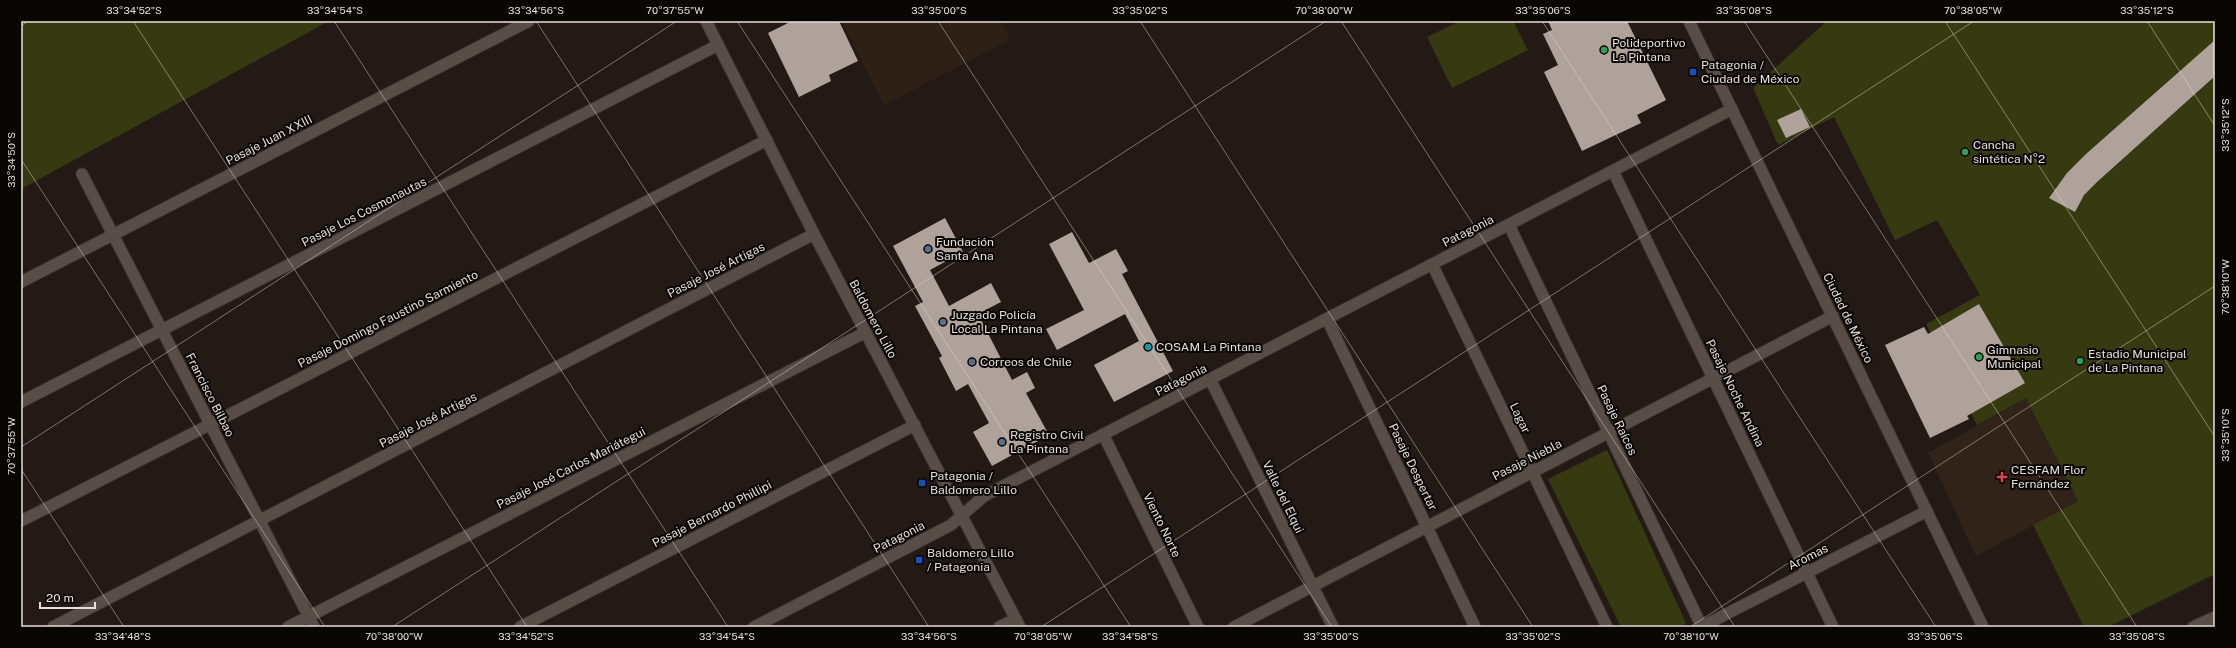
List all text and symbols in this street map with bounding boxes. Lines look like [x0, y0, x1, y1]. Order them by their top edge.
text: 33°34'52"S [106, 4, 162, 16]
text: 33°34'54"S [307, 4, 363, 16]
text: 33°34'56"S [508, 4, 564, 16]
text: 70°37'55"W [646, 4, 704, 16]
text: 33°35'00"S [911, 4, 967, 16]
text: 33°35'02"S [1112, 4, 1168, 16]
text: 70°38'00"W [1295, 4, 1353, 16]
text: 33°35'06"S [1515, 4, 1571, 16]
text: 33°35'08"S [1716, 4, 1772, 16]
text: 70°38'05"W [1944, 4, 2002, 16]
text: 33°35'12"S [2120, 4, 2174, 16]
place label: Polideportivo La Pintana [1612, 36, 1686, 64]
marker: Polideportivo La Pintana [1599, 45, 1609, 55]
place label: Patagonia / Ciudad de México [1701, 58, 1800, 86]
marker: Patagonia / Ciudad de México [1688, 67, 1698, 77]
text: 33°35'12"S [2219, 98, 2231, 152]
street label: Pasaje Juan XXIII [223, 112, 315, 168]
text: 33°34'50"S [5, 132, 17, 188]
place label: Cancha sintética N°2 [1973, 138, 2045, 166]
marker: Cancha sintética N°2 [1960, 147, 1970, 157]
street label: Pasaje Los Cosmonautas [299, 174, 429, 250]
street label: Patagonia [1440, 212, 1496, 250]
place label: Fundación Santa Ana [936, 235, 994, 263]
street label: Pasaje José Artigas [665, 239, 767, 301]
marker: Fundación Santa Ana [923, 244, 933, 254]
text: 70°38'10"W [2219, 259, 2231, 315]
street label: Pasaje Domingo Faustino Sarmiento [296, 267, 481, 371]
street label: Ciudad de México [1820, 271, 1876, 366]
street label: Baldomero Lillo [846, 277, 900, 361]
place label: Juzgado Policía Local La Pintana [951, 308, 1043, 336]
marker: Juzgado Policía Local La Pintana [938, 317, 948, 327]
street label: Pasaje Noche Andina [1703, 337, 1767, 449]
place label: COSAM La Pintana [1156, 340, 1261, 354]
marker: COSAM La Pintana [1143, 342, 1153, 352]
place label: Gimnasio Municipal [1987, 343, 2042, 371]
place label: Estadio Municipal de La Pintana [2088, 347, 2187, 375]
street label: Francisco Bilbao [183, 351, 237, 439]
marker: Gimnasio Municipal [1974, 352, 1984, 362]
place label: Correos de Chile [980, 355, 1072, 369]
marker: Estadio Municipal de La Pintana [2075, 356, 2085, 366]
marker: Correos de Chile [967, 357, 977, 367]
street label: Patagonia [1153, 361, 1209, 399]
street label: Pasaje Raíces [1594, 383, 1640, 457]
street label: Pasaje José Artigas [377, 389, 479, 451]
street label: Lagar [1507, 401, 1533, 436]
text: 33°35'10"S [2219, 408, 2231, 462]
text: 70°37'55"W [5, 417, 17, 475]
street label: Pasaje Despertar [1386, 421, 1440, 513]
street label: Pasaje José Carlos Mariátegui [494, 424, 648, 512]
place label: Registro Civil La Pintana [1010, 428, 1084, 456]
marker: Registro Civil La Pintana [997, 437, 1007, 447]
street label: Pasaje Niebla [1490, 437, 1564, 483]
street label: Valle del Elqui [1259, 459, 1307, 535]
place label: CESFAM Flor Fernández [2011, 463, 2085, 491]
place label: Patagonia / Baldomero Lillo [930, 469, 1017, 497]
marker: CESFAM Flor Fernández [1996, 471, 2008, 483]
street label: Pasaje Bernardo Phillipi [650, 478, 774, 550]
marker: Patagonia / Baldomero Lillo [917, 478, 927, 488]
street label: Viento Norte [1140, 490, 1184, 560]
street label: Patagonia [871, 518, 927, 556]
street label: Aromas [1786, 541, 1830, 573]
place label: Baldomero Lillo / Patagonia [927, 546, 1014, 574]
marker: Baldomero Lillo / Patagonia [914, 555, 924, 565]
scale bar [40, 584, 95, 610]
text: 20 m [46, 591, 74, 605]
text: 33°34'48"S [95, 630, 151, 642]
text: 70°38'00"W [365, 630, 423, 642]
text: 33°34'52"S [498, 630, 554, 642]
text: 33°34'54"S [699, 630, 755, 642]
text: 33°34'56"S [901, 630, 957, 642]
text: 70°38'05"W [1014, 630, 1072, 642]
text: 33°34'58"S [1102, 630, 1158, 642]
text: 33°35'00"S [1303, 630, 1359, 642]
text: 33°35'02"S [1505, 630, 1561, 642]
text: 70°38'10"W [1663, 630, 1719, 642]
text: 33°35'06"S [1907, 630, 1963, 642]
text: 33°35'08"S [2109, 630, 2165, 642]

